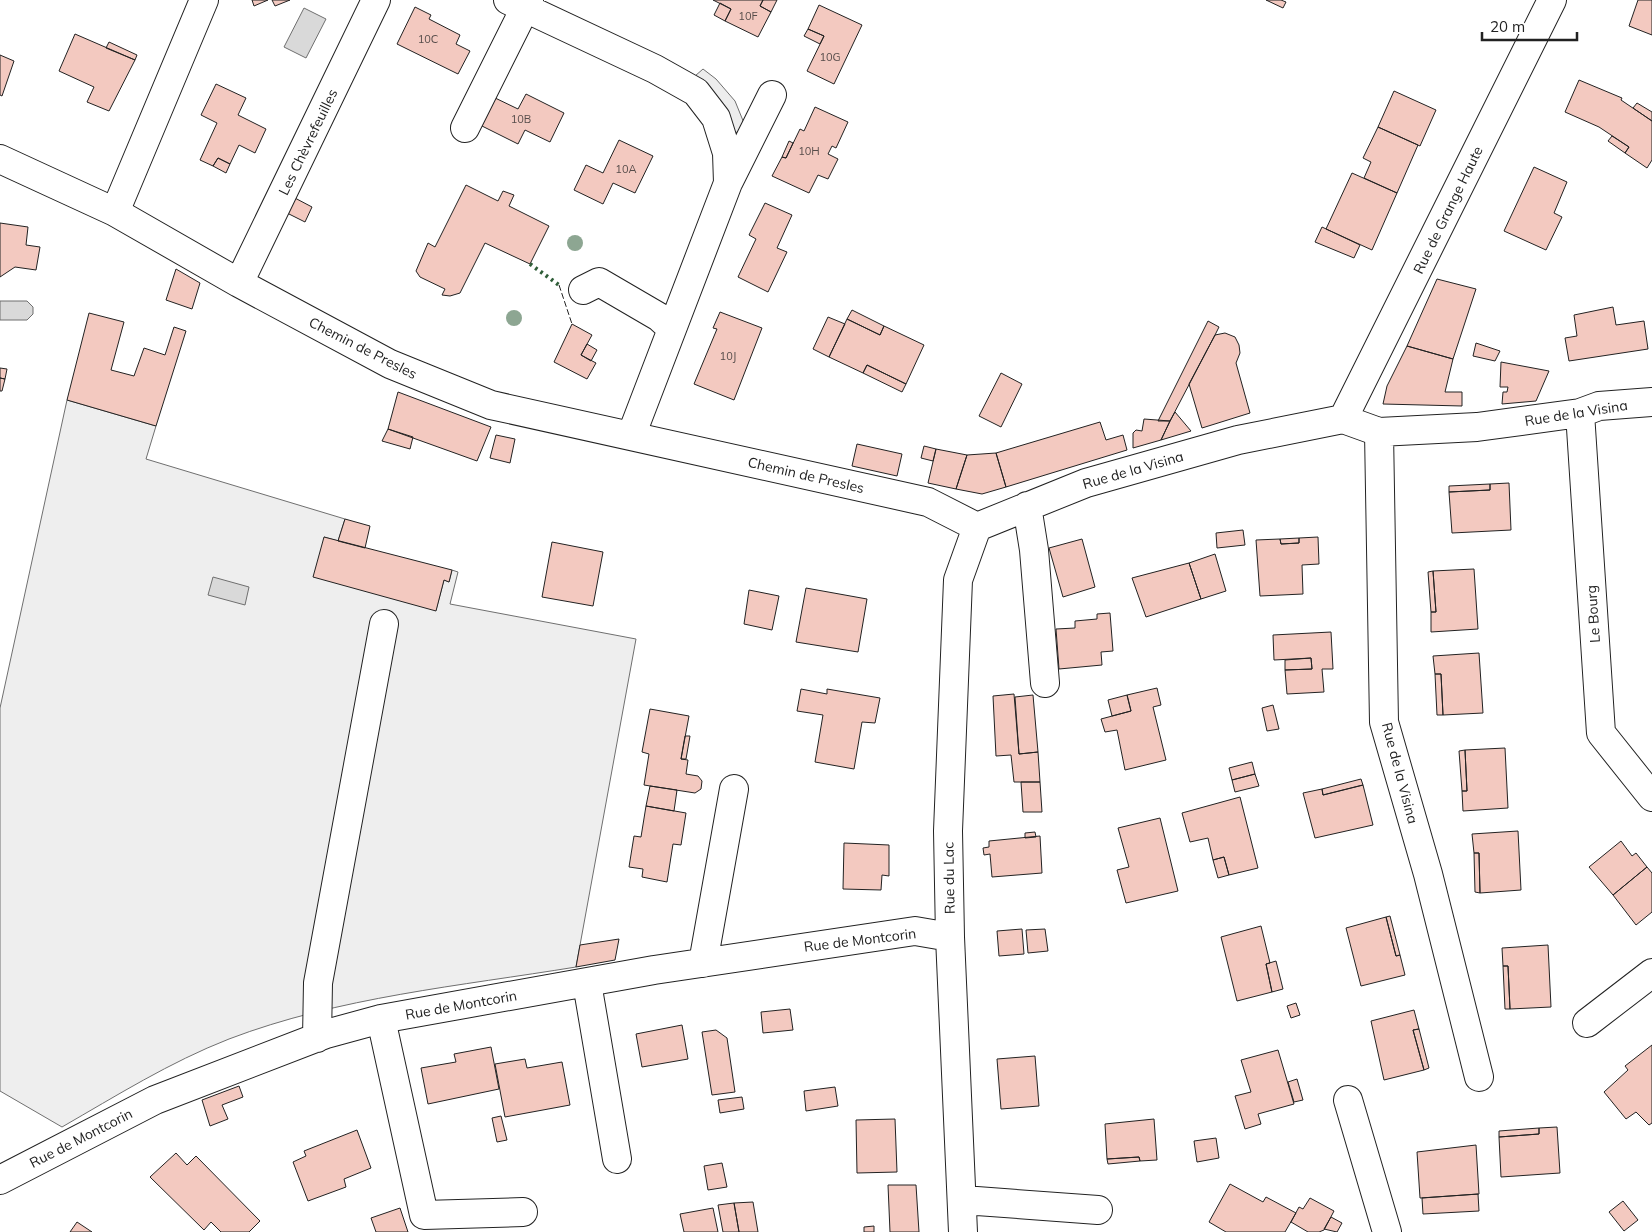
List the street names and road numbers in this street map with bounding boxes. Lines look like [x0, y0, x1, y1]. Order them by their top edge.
street label: Les Chèvrefeuilles [275, 86, 342, 198]
street label: Rue de Grange Haute [1409, 143, 1487, 277]
street label: Chemin de Presles [306, 313, 420, 383]
street label: Rue de la Visina [1523, 396, 1629, 430]
street label: Rue de la Visina [1080, 447, 1186, 493]
street label: Chemin de Presles [746, 453, 866, 497]
street label: Le Bourg [1582, 585, 1604, 643]
street label: Rue de la Visina [1378, 720, 1422, 826]
street label: Rue du Lac [939, 842, 959, 914]
street label: Rue de Montcorin [803, 924, 917, 956]
street label: Rue de Montcorin [404, 986, 518, 1024]
street label: Rue de Montcorin [27, 1104, 135, 1172]

